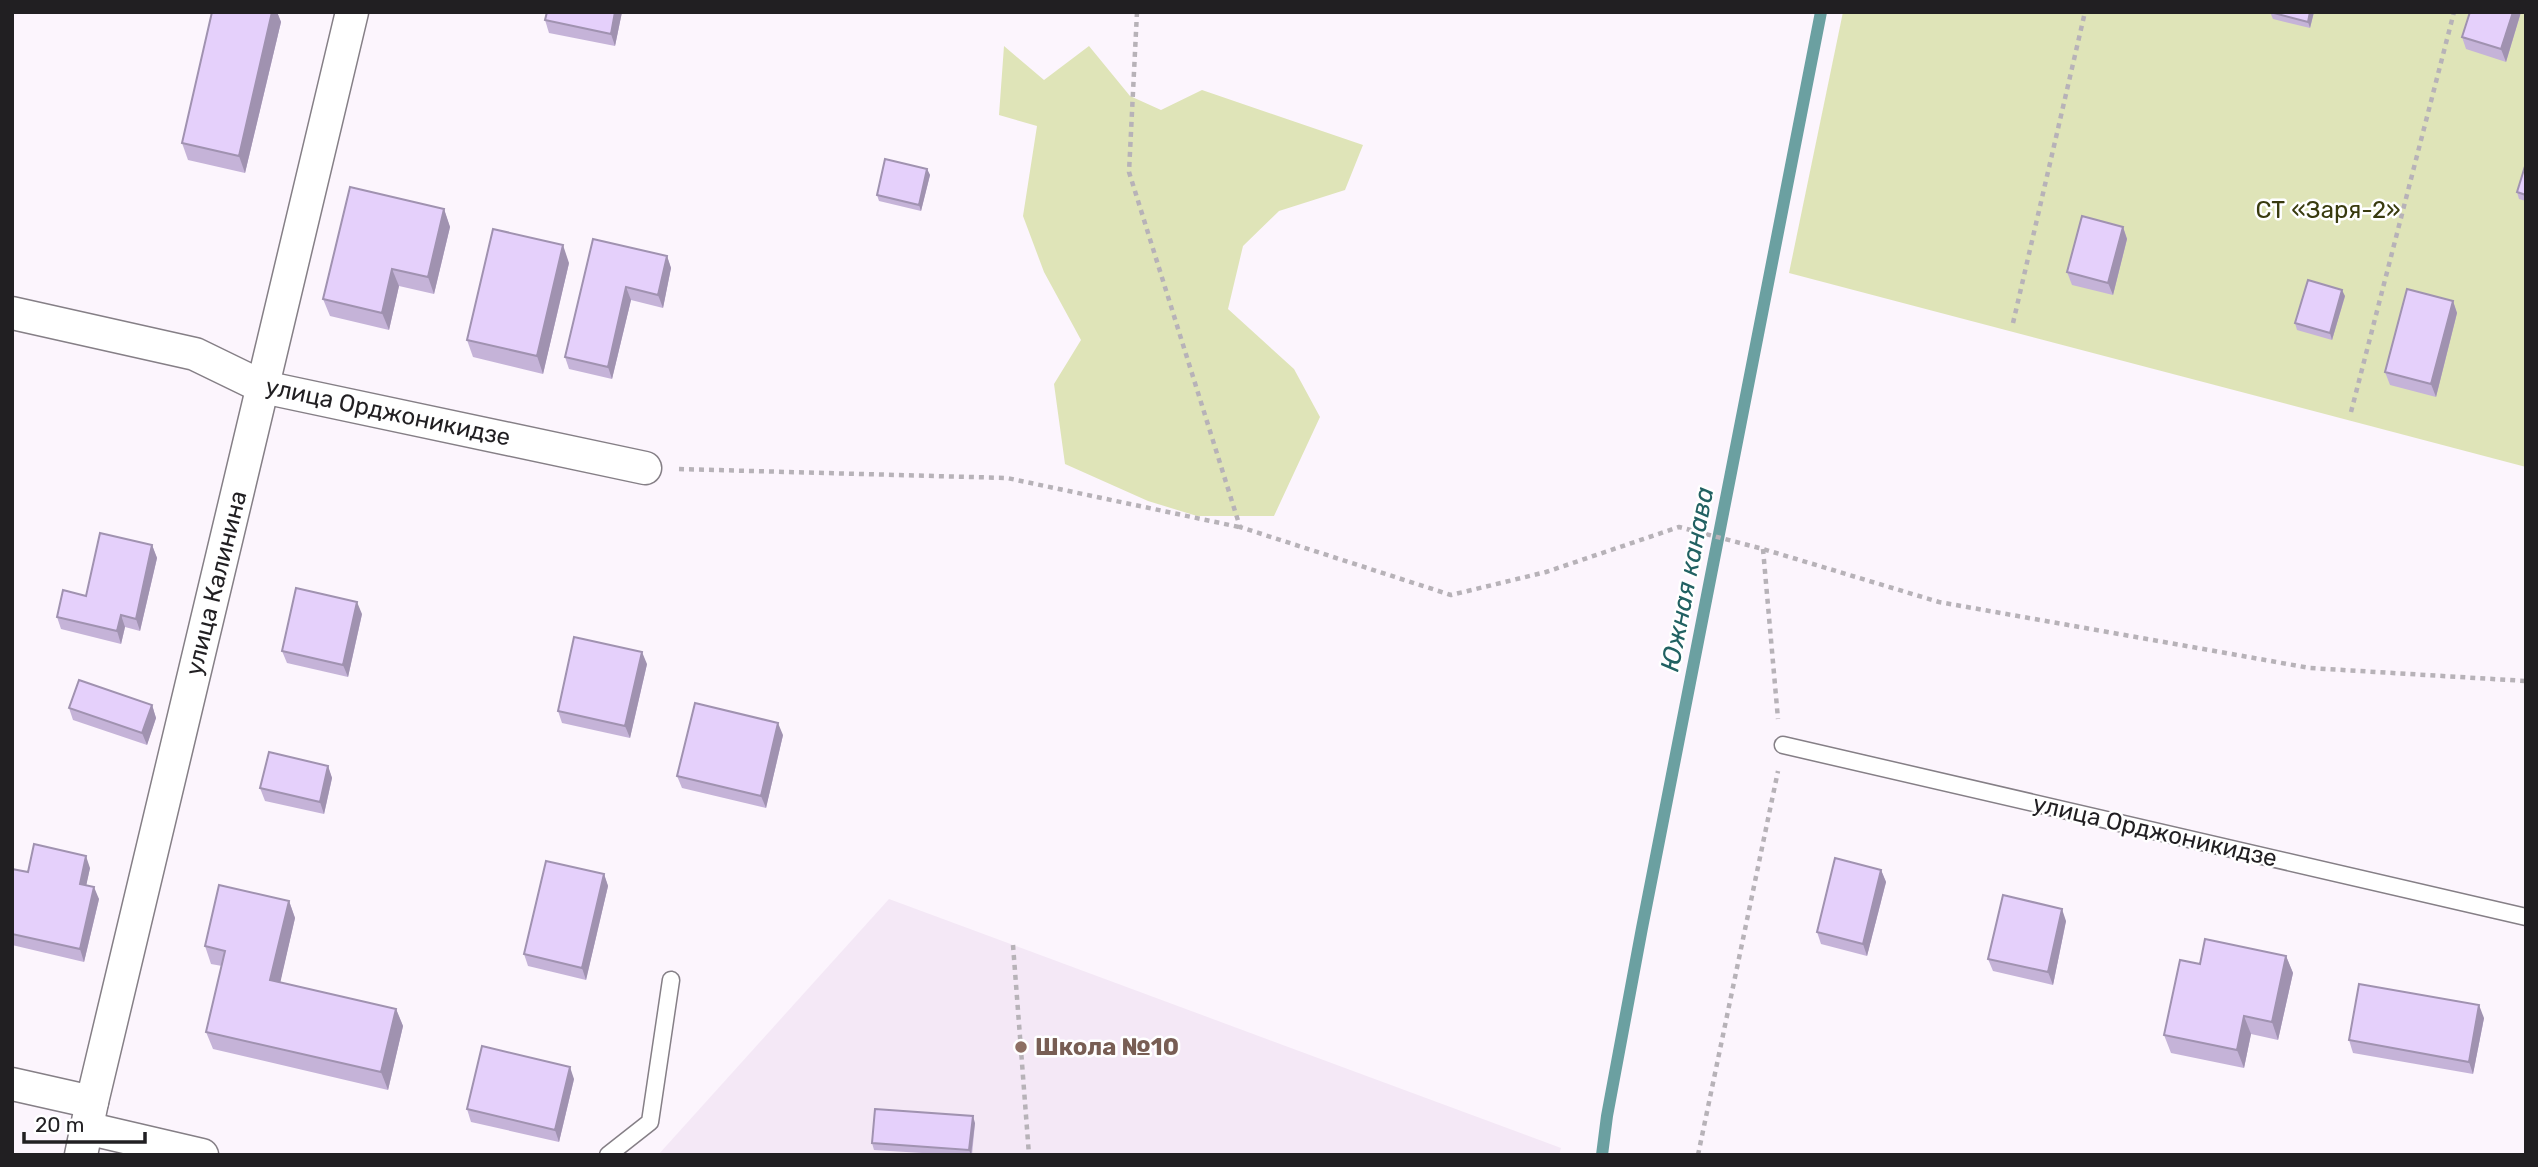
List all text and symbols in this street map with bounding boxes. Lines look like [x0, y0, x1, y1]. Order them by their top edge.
park label: СТ «Заря-2» [2255, 196, 2401, 224]
street label: улица Орджоникидзе [263, 372, 513, 452]
water label: Южная канава [1654, 484, 1721, 674]
street label: улица Калинина [180, 488, 252, 678]
street label: улица Орджоникидзе [2030, 789, 2280, 873]
place label: Школа №10 [1035, 1033, 1179, 1061]
marker: Школа №10 [1013, 1039, 1029, 1055]
scale bar [24, 1100, 145, 1144]
text: 20 m [35, 1112, 84, 1137]

